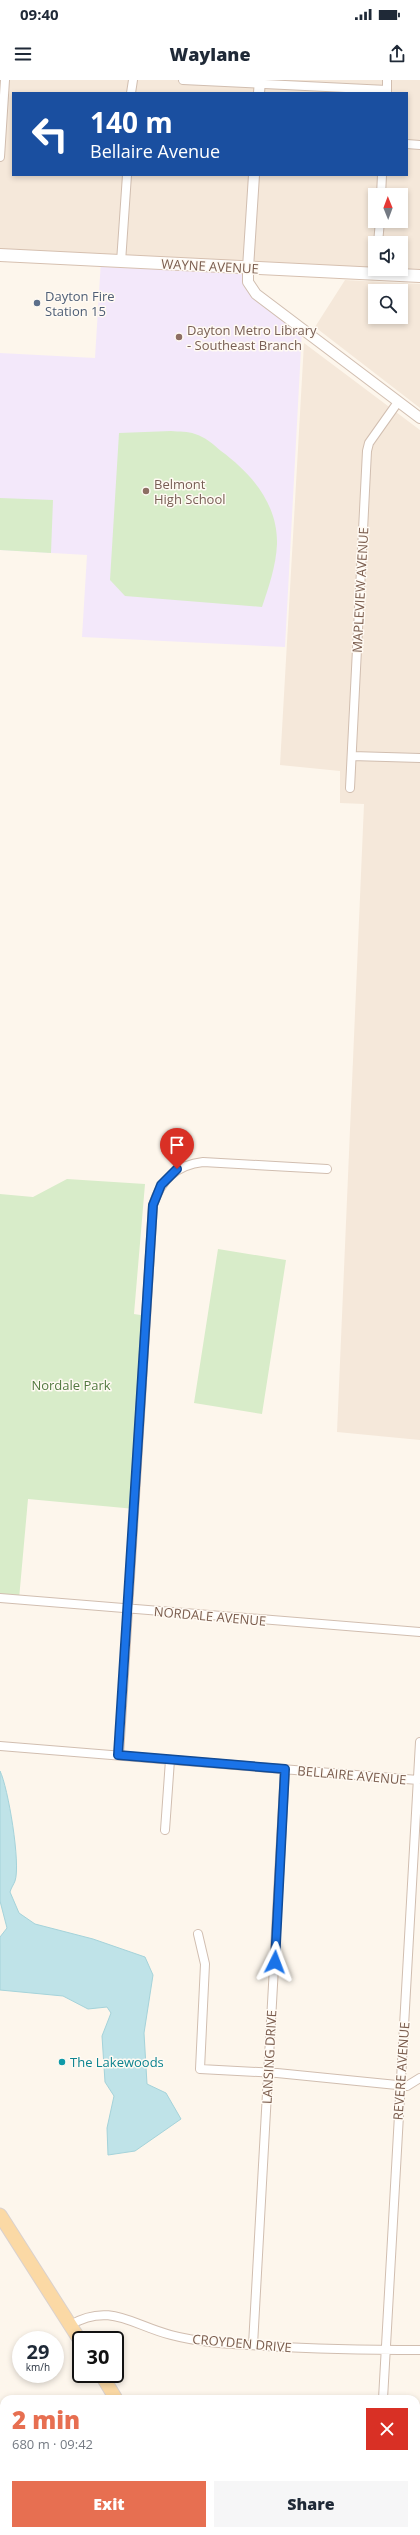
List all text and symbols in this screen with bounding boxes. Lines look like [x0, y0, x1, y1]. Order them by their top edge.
text: 09:40 [20, 4, 59, 24]
text: Waylane [169, 42, 251, 66]
icon: menu [12, 43, 34, 65]
icon: share [386, 43, 408, 65]
text: 140 m [90, 103, 173, 141]
icon: left [24, 108, 76, 160]
text: Bellaire Avenue [90, 139, 220, 163]
north arrow [368, 188, 408, 228]
map controls [368, 188, 408, 324]
button: sound [368, 236, 408, 276]
street label: WAYNE AVENUE [161, 254, 259, 278]
button: search [368, 284, 408, 324]
place label: Dayton Fire Station 15 [45, 287, 115, 320]
marker: Dayton Fire Station 15 [32, 298, 42, 308]
place label: Dayton Metro Library - Southeast Branch [187, 321, 317, 354]
marker: Dayton Metro Library - Southeast Branch [174, 332, 184, 342]
place label: Belmont High School [154, 475, 226, 508]
marker: Belmont High School [141, 486, 151, 496]
street label: MAPLEVIEW AVENUE [348, 527, 372, 653]
pin [160, 1128, 194, 1169]
icon: arrive [166, 1134, 188, 1156]
park label: Nordale Park [31, 1376, 111, 1394]
street label: NORDALE AVENUE [153, 1602, 267, 1630]
street label: BELLAIRE AVENUE [297, 1761, 407, 1789]
position arrow [254, 1941, 296, 1983]
street label: LANSING DRIVE [258, 2009, 280, 2105]
street label: REVERE AVENUE [389, 2021, 413, 2121]
place label: The Lakewoods [70, 2053, 164, 2071]
marker: The Lakewoods [57, 2057, 67, 2067]
street label: CROYDEN DRIVE [192, 2330, 292, 2356]
speed limit sign: 30 [72, 2331, 124, 2383]
text: 29 [27, 2338, 49, 2365]
text: km/h [26, 2360, 50, 2374]
text: 2 min [12, 2403, 80, 2436]
button: close [366, 2408, 408, 2450]
text: 680 m · 09:42 [12, 2435, 93, 2453]
button: Exit [12, 2481, 206, 2527]
button: Share [214, 2481, 408, 2527]

